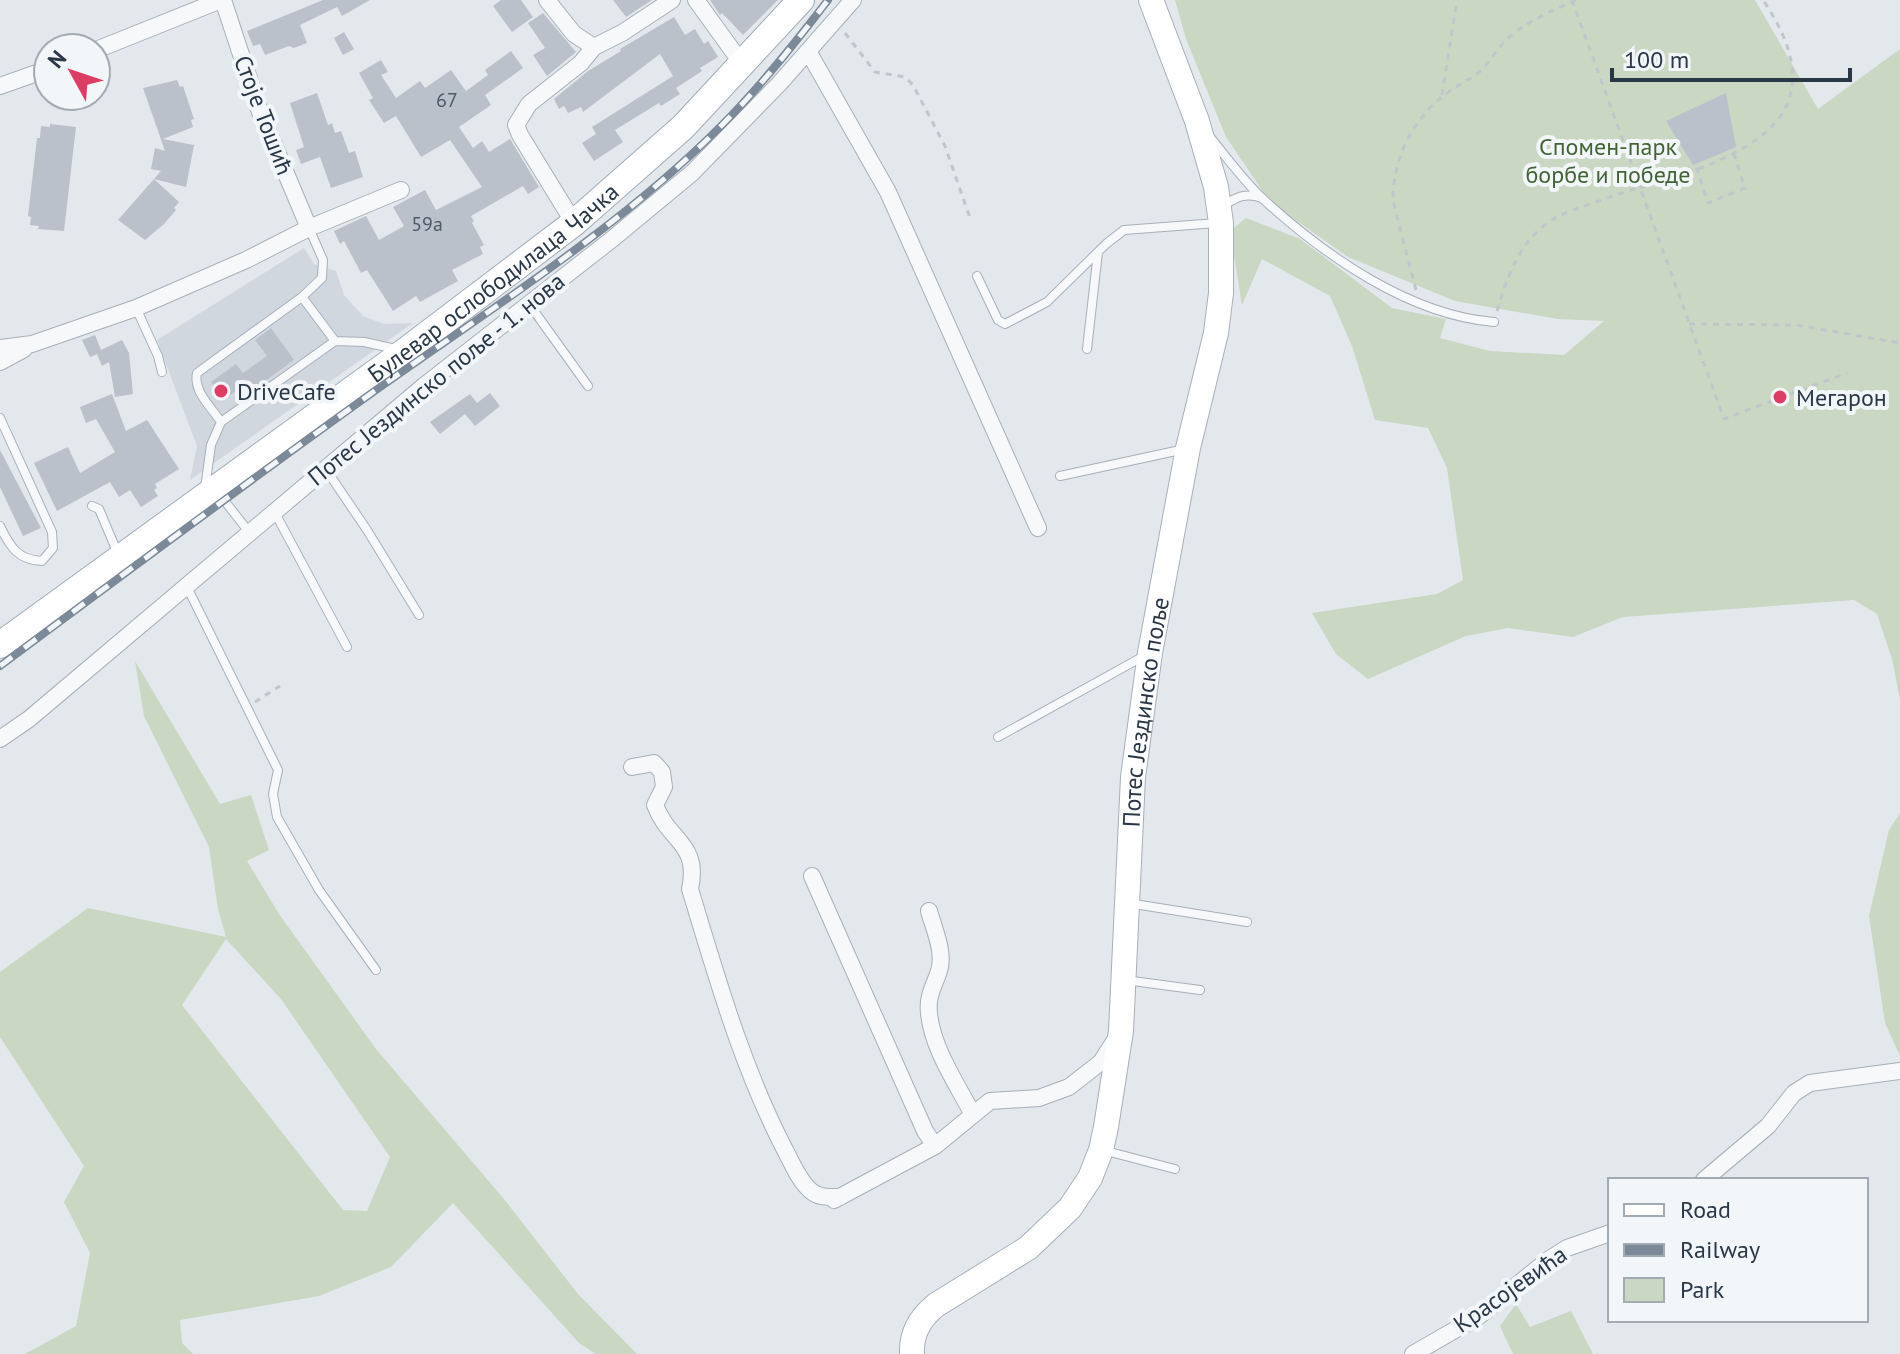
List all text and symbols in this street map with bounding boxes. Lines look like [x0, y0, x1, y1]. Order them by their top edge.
north arrow [32, 32, 112, 112]
scale bar [1612, 32, 1850, 82]
text: 100 m [1624, 44, 1689, 75]
text: N [41, 45, 72, 74]
street label: Стоје Тошић [227, 51, 301, 179]
house number: 67 [436, 87, 458, 113]
park label: Спомен-парк борбе и победе [1525, 131, 1691, 190]
street label: Булевар ослободилаца Чачка [361, 176, 625, 389]
house number: 59a [411, 211, 443, 237]
street label: Потес Јездинско поље - 1. нова [301, 266, 571, 492]
place label: DriveCafe [237, 376, 336, 407]
marker: DriveCafe [212, 382, 230, 400]
place label: Мегарон [1796, 382, 1887, 413]
marker: Мегарон [1771, 388, 1789, 406]
street label: Потес Јездинско поље [1115, 594, 1176, 828]
legend [1608, 1178, 1868, 1322]
text: Road [1680, 1194, 1731, 1225]
text: Railway [1680, 1234, 1760, 1265]
street label: Красојевића [1447, 1239, 1573, 1339]
text: Park [1680, 1274, 1725, 1305]

